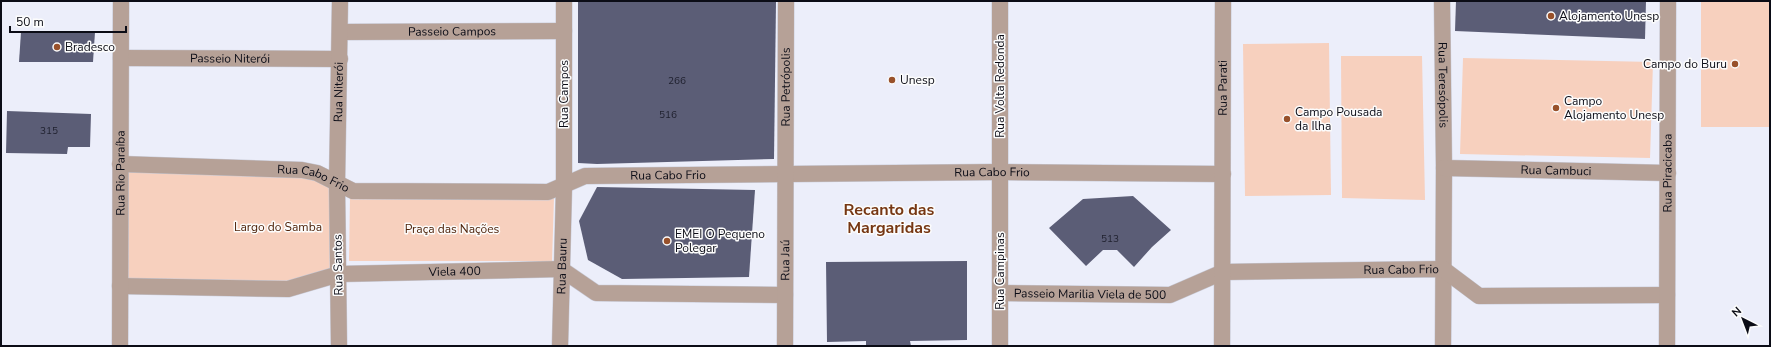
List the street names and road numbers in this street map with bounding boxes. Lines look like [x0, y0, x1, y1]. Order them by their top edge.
street label: Passeio Campos [408, 23, 496, 40]
street label: Rua Volta Redonda [992, 34, 1008, 138]
street label: Rua Teresópolis [1434, 42, 1452, 128]
street label: Rua Petrópolis [778, 47, 794, 126]
street label: Passeio Niterói [190, 50, 270, 67]
street label: Rua Campos [556, 60, 572, 128]
street label: Rua Parati [1215, 60, 1231, 116]
street label: Rua Niterói [330, 62, 347, 122]
street label: Rua Rio Paraíba [112, 130, 129, 216]
street label: Rua Piracicaba [1659, 134, 1676, 212]
street label: Rua Cabo Frio [277, 161, 352, 196]
street label: Rua Cambuci [1520, 162, 1592, 179]
street label: Rua Cabo Frio [954, 164, 1030, 180]
street label: Rua Cabo Frio [630, 167, 706, 184]
street label: Rua Campinas [992, 232, 1008, 310]
street label: Rua Santos [329, 234, 347, 296]
street label: Rua Bauru [553, 238, 571, 294]
street label: Rua Jaú [777, 239, 793, 281]
street label: Rua Cabo Frio [1363, 261, 1439, 278]
street label: Viela 400 [428, 263, 481, 280]
street label: Passeio Marilia Viela de 500 [1014, 285, 1166, 303]

